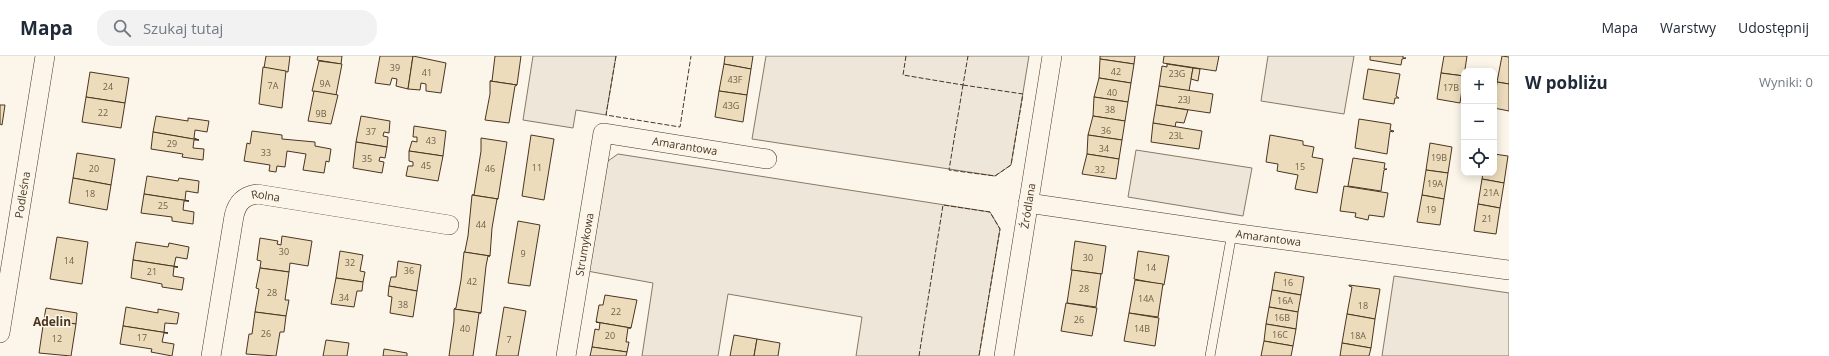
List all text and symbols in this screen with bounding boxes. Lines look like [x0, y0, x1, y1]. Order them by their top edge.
search box [97, 10, 377, 46]
text: Mapa [20, 15, 73, 41]
icon: search [111, 17, 133, 39]
text: Szukaj tutaj [143, 18, 223, 38]
text: Mapa [1601, 18, 1638, 37]
text: Warstwy [1660, 18, 1716, 37]
text: Udostępnij [1738, 18, 1809, 37]
house number: 39 [390, 61, 400, 74]
house number: 42 [1111, 65, 1121, 78]
house number: 41 [422, 66, 432, 79]
house number: 23G [1169, 67, 1185, 80]
map controls [1461, 68, 1497, 176]
button: + [1461, 68, 1497, 104]
text: W pobliżu [1525, 71, 1608, 94]
house number: 43F [728, 73, 743, 86]
text: Wyniki: 0 [1759, 73, 1813, 91]
house number: 9A [320, 77, 331, 90]
house number: 7A [268, 79, 279, 92]
house number: 24 [103, 80, 113, 93]
house number: 17B [1443, 81, 1459, 94]
house number: 40 [1107, 86, 1117, 99]
house number: 23J [1178, 93, 1190, 106]
house number: 43G [723, 99, 739, 112]
house number: 38 [1105, 103, 1115, 116]
button: − [1461, 104, 1497, 140]
house number: 22 [98, 106, 108, 119]
house number: 9B [316, 107, 327, 120]
house number: 36 [1101, 124, 1111, 137]
house number: 37 [366, 125, 376, 138]
house number: 23L [1169, 129, 1184, 142]
street label: Amarantowa [651, 133, 719, 158]
house number: 43 [426, 134, 436, 147]
house number: 29 [167, 137, 177, 150]
button: locate [1461, 140, 1497, 176]
house number: 34 [1099, 142, 1109, 155]
house number: 33 [261, 146, 271, 159]
house number: 19B [1431, 151, 1447, 164]
house number: 35 [362, 152, 372, 165]
house number: 45 [421, 159, 431, 172]
house number: 15 [1295, 160, 1305, 173]
house number: 11 [532, 161, 542, 174]
house number: 20 [89, 162, 99, 175]
house number: 46 [485, 162, 495, 175]
house number: 32 [1095, 163, 1105, 176]
street label: Podleśna [11, 170, 33, 219]
house number: 19A [1427, 177, 1443, 190]
street label: Źródlana [1016, 182, 1039, 230]
street label: Rolna [250, 186, 281, 205]
house number: 21A [1483, 186, 1499, 199]
house number: 18 [85, 187, 95, 200]
house number: 25 [158, 199, 168, 212]
house number: 19 [1426, 203, 1436, 216]
street label: Strumykowa [571, 212, 597, 277]
house number: 21 [1482, 212, 1492, 225]
house number: 44 [476, 218, 486, 231]
street label: Amarantowa [1235, 226, 1302, 249]
house number: 30 [279, 245, 289, 258]
house number: 9 [520, 247, 526, 260]
house number: 30 [1083, 251, 1093, 264]
house number: 14 [64, 254, 74, 267]
house number: 32 [345, 256, 355, 269]
house number: 14 [1146, 261, 1156, 274]
house number: 36 [404, 264, 414, 277]
house number: 21 [147, 265, 157, 278]
house number: 42 [467, 275, 477, 288]
house number: 16 [1283, 276, 1293, 289]
house number: 28 [1079, 282, 1089, 295]
house number: 28 [267, 286, 277, 299]
house number: 34 [339, 291, 349, 304]
house number: 14A [1138, 292, 1154, 305]
house number: 16A [1277, 294, 1293, 307]
house number: 38 [398, 298, 408, 311]
house number: 18 [1358, 299, 1368, 312]
house number: 22 [611, 305, 621, 318]
house number: 16B [1274, 311, 1290, 324]
district label: Adelin [33, 313, 71, 330]
house number: 26 [1074, 313, 1084, 326]
house number: 40 [460, 322, 470, 335]
house number: 14B [1134, 322, 1150, 335]
house number: 26 [261, 327, 271, 340]
house number: 16C [1272, 328, 1288, 341]
house number: 20 [605, 329, 615, 342]
house number: 18A [1350, 329, 1366, 342]
house number: 17 [137, 331, 147, 344]
house number: 12 [52, 332, 62, 345]
house number: 7 [506, 333, 512, 346]

